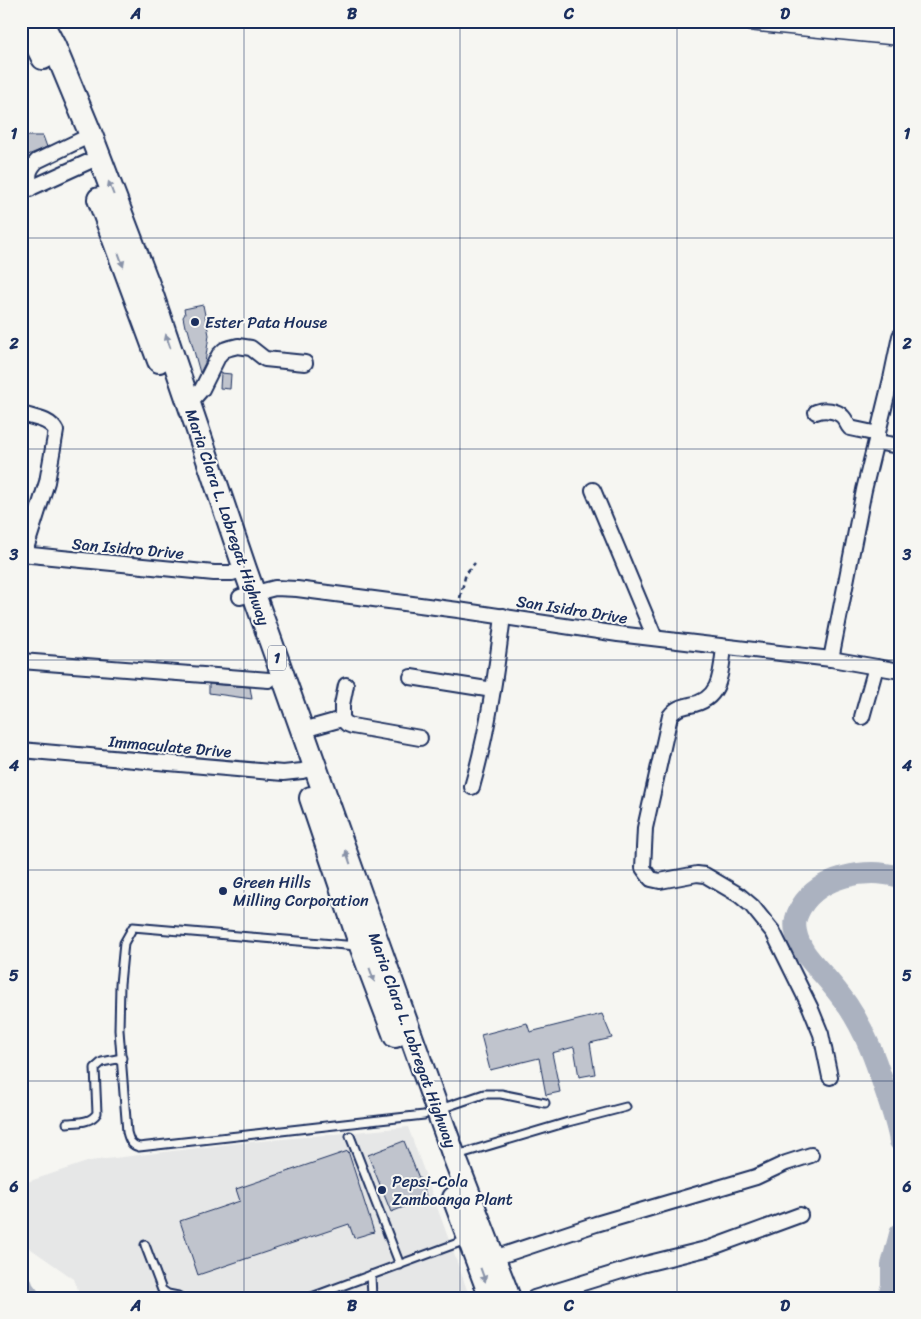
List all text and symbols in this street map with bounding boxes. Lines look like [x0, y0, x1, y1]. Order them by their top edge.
text: A [130, 0, 141, 28]
text: B [347, 0, 358, 28]
text: C [563, 0, 575, 28]
text: D [780, 0, 790, 28]
text: 1 [11, 119, 18, 148]
text: 1 [904, 119, 911, 148]
one-way arrow [107, 180, 115, 195]
one-way arrow [118, 253, 125, 268]
place label: Ester Pata House [205, 308, 327, 337]
marker: Ester Pata House [189, 316, 201, 328]
text: 2 [8, 329, 19, 358]
text: 2 [901, 329, 912, 358]
one-way arrow [163, 333, 171, 348]
street label: Maria Clara L. Lobregat Highway [177, 405, 279, 630]
street label: San Isidro Drive [71, 529, 185, 568]
text: 3 [9, 540, 19, 569]
text: 3 [902, 540, 912, 569]
street label: San Isidro Drive [514, 586, 630, 633]
road number: 1 [268, 646, 286, 670]
street label: Immaculate Drive [106, 727, 233, 766]
text: 4 [8, 751, 19, 780]
text: 4 [901, 751, 912, 780]
one-way arrow [344, 850, 351, 865]
place label: Green Hills Milling Corporation [233, 868, 369, 915]
marker: Green Hills Milling Corporation [217, 885, 229, 897]
street label: Maria Clara L. Lobregat Highway [360, 928, 465, 1153]
text: 5 [9, 961, 19, 990]
text: 5 [902, 961, 912, 990]
one-way arrow [368, 968, 376, 983]
place label: Pepsi-Cola Zamboanga Plant [392, 1167, 513, 1214]
text: 6 [8, 1172, 19, 1201]
text: 6 [901, 1172, 912, 1201]
marker: Pepsi-Cola Zamboanga Plant [376, 1184, 388, 1196]
one-way arrow [480, 1268, 487, 1283]
text: A [130, 1291, 141, 1319]
text: B [347, 1291, 358, 1319]
text: C [563, 1291, 575, 1319]
text: D [780, 1291, 790, 1319]

